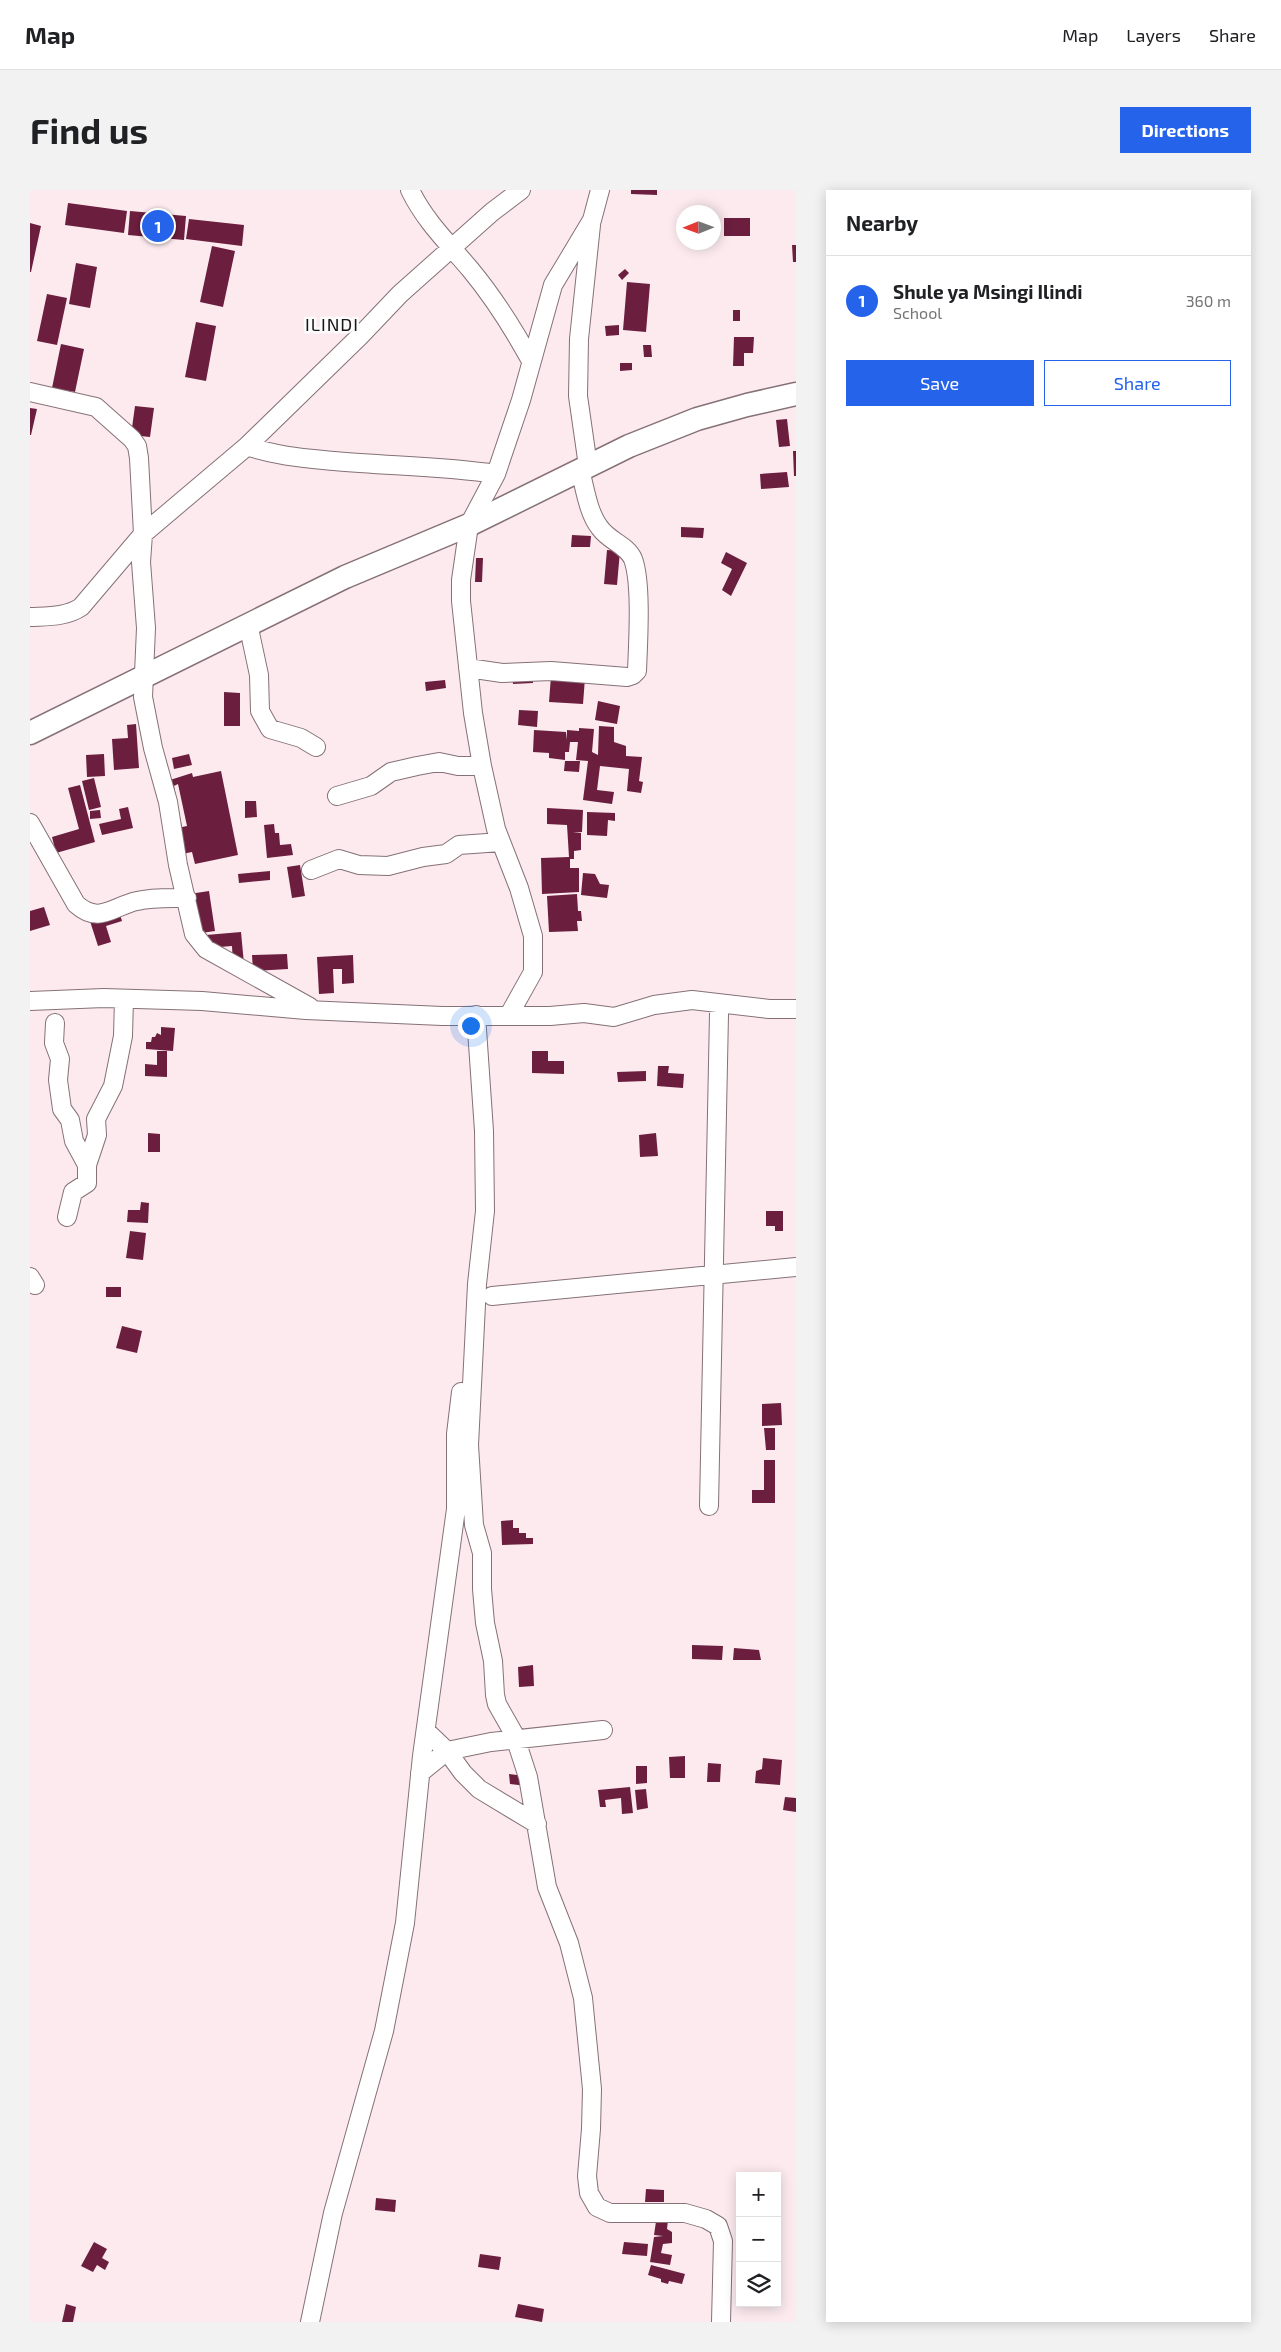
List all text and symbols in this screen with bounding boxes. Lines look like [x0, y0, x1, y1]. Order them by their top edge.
text: Map [25, 20, 75, 49]
text: Map [1062, 24, 1098, 46]
text: Layers [1126, 24, 1181, 46]
text: Share [1209, 24, 1256, 46]
button: Directions [1120, 107, 1251, 153]
text: Find us [30, 109, 148, 151]
north arrow [676, 205, 721, 250]
pin: 1 [142, 207, 174, 245]
text: Nearby [846, 210, 918, 235]
text: Shule ya Msingi Ilindi [893, 280, 1083, 303]
text: 1 [859, 291, 865, 310]
text: 360 m [1186, 291, 1231, 310]
text: School [893, 303, 942, 322]
district label: ILINDI [305, 313, 359, 335]
button: Save [846, 360, 1034, 406]
button: Share [1044, 360, 1231, 406]
your location [458, 1013, 484, 1039]
map controls [736, 2172, 781, 2307]
button: + [736, 2172, 781, 2217]
button: − [736, 2217, 781, 2262]
button: layers [736, 2262, 781, 2307]

